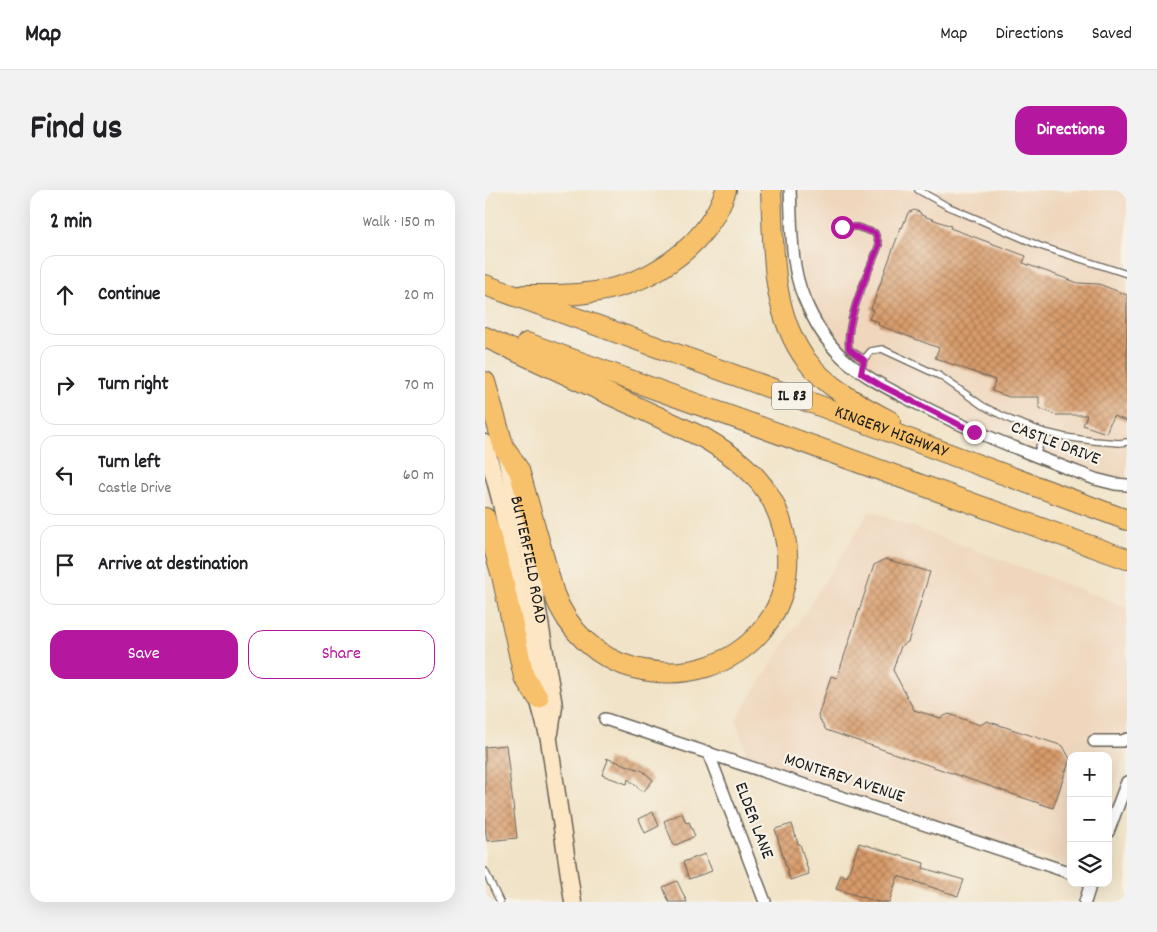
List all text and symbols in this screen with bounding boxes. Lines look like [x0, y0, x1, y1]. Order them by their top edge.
text: Map [25, 18, 61, 52]
text: Map [940, 22, 967, 47]
text: Directions [995, 22, 1064, 47]
text: Saved [1092, 22, 1132, 47]
text: Find us [30, 105, 122, 155]
button: Directions [1015, 106, 1127, 155]
text: 2 min [50, 208, 92, 238]
text: Walk · 150 m [363, 211, 435, 234]
route start [831, 216, 854, 239]
icon: ahead [51, 281, 79, 309]
text: Continue [98, 282, 160, 309]
text: 20 m [404, 284, 434, 307]
icon: right [51, 371, 79, 399]
text: Turn right [98, 372, 169, 399]
text: 70 m [404, 374, 434, 397]
road number: IL 83 [772, 382, 812, 410]
street label: KINGERY HIGHWAY [831, 400, 953, 465]
street label: CASTLE DRIVE [1007, 415, 1103, 473]
route end [963, 421, 986, 444]
text: Turn left [98, 450, 161, 477]
icon: left [51, 461, 79, 489]
text: 60 m [403, 464, 434, 487]
text: Castle Drive [98, 477, 171, 500]
street label: BUTTERFIELD ROAD [503, 494, 552, 625]
icon: arrive [51, 551, 79, 579]
text: Arrive at destination [98, 552, 248, 579]
button: Save [50, 630, 238, 679]
button: Share [248, 630, 435, 679]
street label: MONTEREY AVENUE [781, 748, 907, 810]
map controls [1067, 752, 1112, 887]
button: + [1067, 752, 1112, 797]
street label: ELDER LANE [727, 779, 779, 863]
button: − [1067, 797, 1112, 842]
button: layers [1067, 842, 1112, 887]

